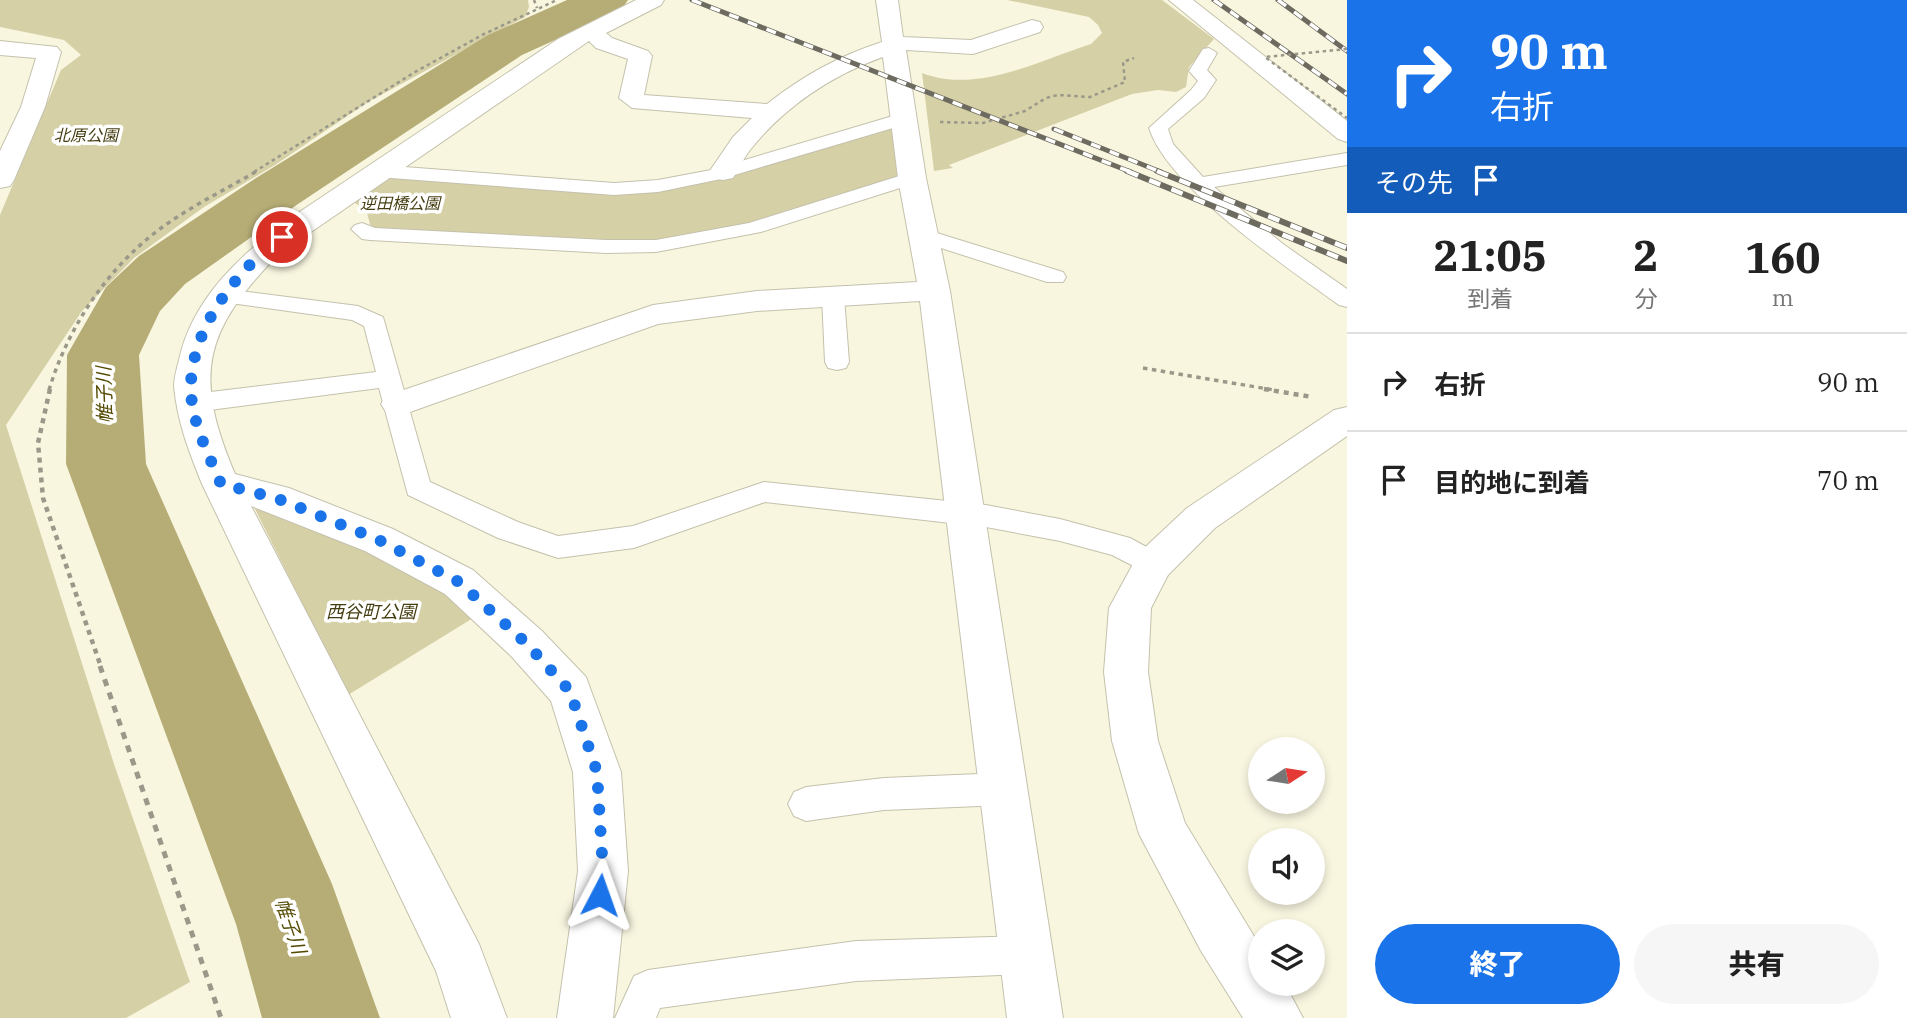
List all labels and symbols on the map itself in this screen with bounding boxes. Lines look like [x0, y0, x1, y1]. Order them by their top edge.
park label: 北原公園 [54, 125, 120, 145]
park label: 逆田橋公園 [360, 193, 442, 213]
pin [252, 207, 312, 267]
water label: 帷子川 [91, 364, 117, 424]
park label: 西谷町公園 [326, 600, 419, 623]
north arrow [1248, 737, 1325, 814]
position arrow [563, 858, 637, 932]
water label: 帷子川 [270, 895, 312, 959]

